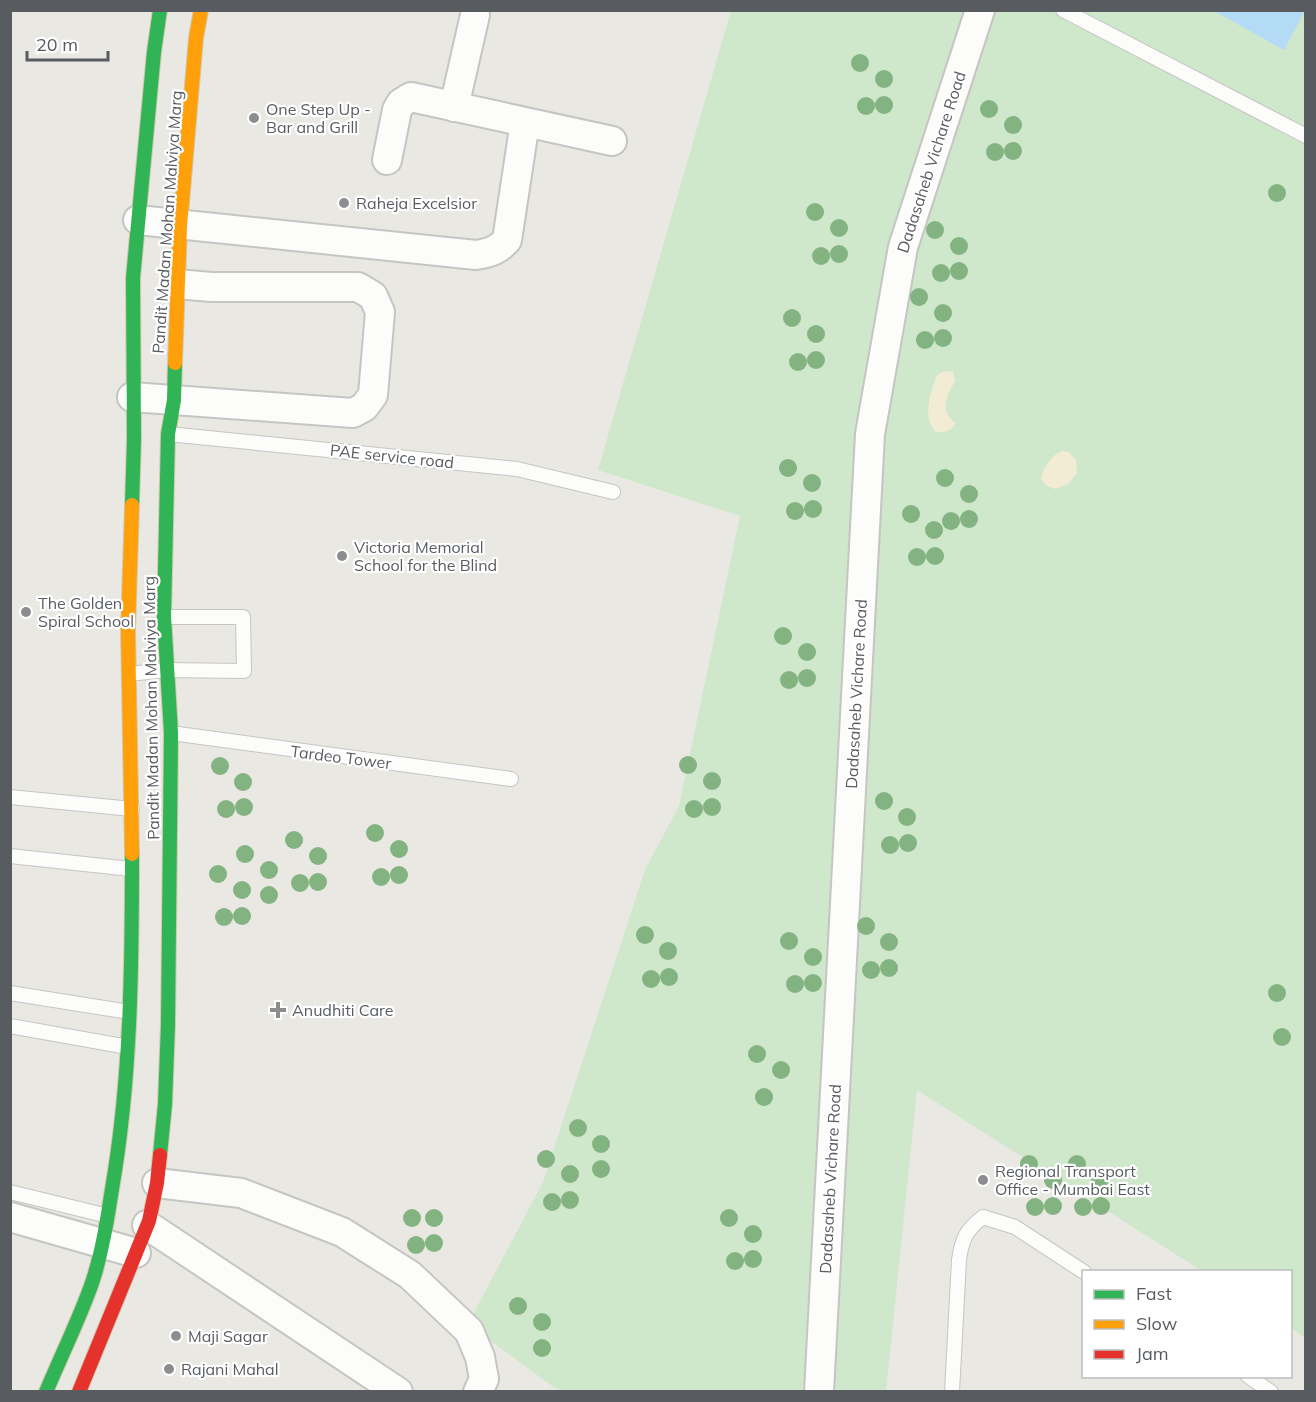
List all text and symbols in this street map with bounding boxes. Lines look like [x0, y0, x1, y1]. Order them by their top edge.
scale bar [27, 24, 108, 62]
text: 20 m [36, 33, 78, 56]
street label: Dadasaheb Vichare Road [892, 69, 970, 255]
street label: Pandit Madan Mohan Malviya Marg [148, 90, 186, 354]
place label: One Step Up - Bar and Grill [266, 99, 371, 137]
marker: One Step Up - Bar and Grill [247, 111, 261, 125]
place label: Raheja Excelsior [356, 193, 477, 213]
marker: Raheja Excelsior [337, 196, 351, 210]
street label: PAE service road [329, 440, 455, 472]
place label: Victoria Memorial School for the Blind [354, 537, 497, 575]
marker: Victoria Memorial School for the Blind [335, 549, 349, 563]
street label: Pandit Madan Mohan Malviya Marg [139, 576, 163, 840]
place label: The Golden Spiral School [38, 593, 134, 631]
street label: Dadasaheb Vichare Road [841, 599, 871, 789]
marker: The Golden Spiral School [19, 605, 33, 619]
street label: Tardeo Tower [290, 741, 393, 773]
place label: Anudhiti Care [292, 1000, 393, 1020]
marker: Anudhiti Care [269, 1001, 287, 1019]
street label: Dadasaheb Vichare Road [815, 1084, 845, 1274]
place label: Regional Transport Office - Mumbai East [995, 1161, 1150, 1199]
marker: Regional Transport Office - Mumbai East [976, 1173, 990, 1187]
legend [1082, 1270, 1292, 1378]
text: Fast [1136, 1282, 1172, 1305]
text: Slow [1136, 1312, 1178, 1335]
place label: Maji Sagar [188, 1326, 268, 1346]
marker: Maji Sagar [169, 1329, 183, 1343]
text: Jam [1136, 1342, 1169, 1365]
place label: Rajani Mahal [181, 1359, 279, 1379]
marker: Rajani Mahal [162, 1362, 176, 1376]

